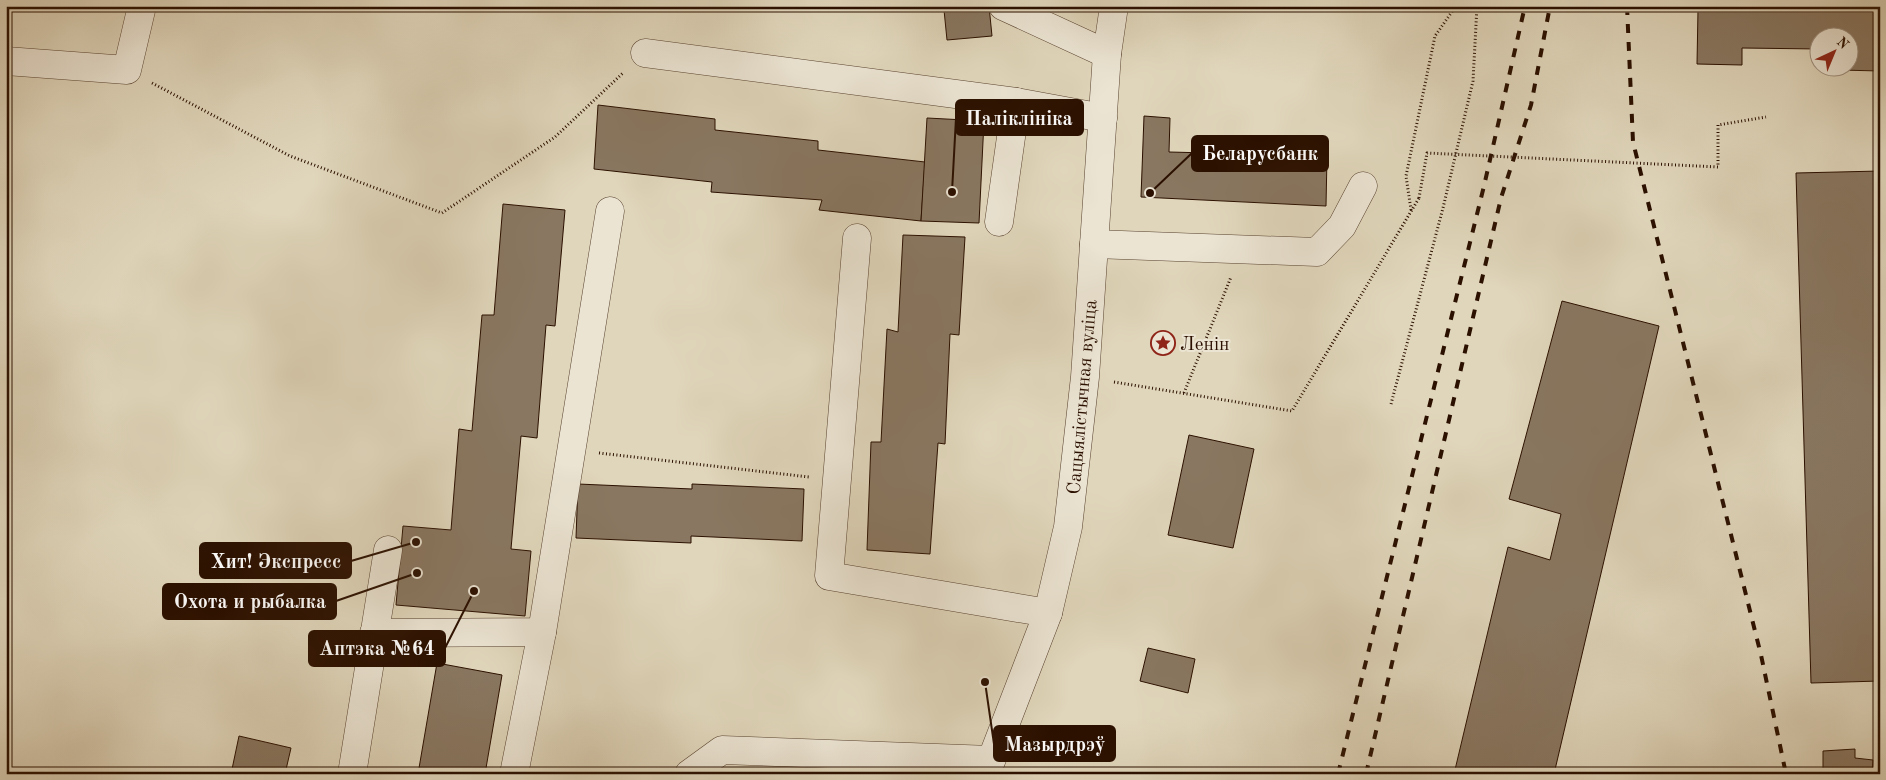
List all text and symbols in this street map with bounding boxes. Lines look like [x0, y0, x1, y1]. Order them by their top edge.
north arrow [1808, 28, 1858, 78]
text: N [1834, 35, 1851, 52]
callout: Паліклініка [956, 100, 1083, 135]
text: Паліклініка [965, 110, 1073, 130]
callout: Беларусбанк [1192, 136, 1328, 171]
text: Беларусбанк [1202, 145, 1319, 165]
street label: Сацыялістычная вуліца [1066, 298, 1102, 495]
place icon: Ленін [1150, 330, 1176, 356]
place label: Ленін [1180, 336, 1229, 355]
callout: Хит! Экспресс [200, 543, 351, 578]
text: Хит! Экспресс [211, 553, 341, 573]
callout: Охота и рыбалка [163, 584, 336, 619]
text: Охота и рыбалка [174, 593, 326, 613]
callout: Аптэка №64 [309, 631, 445, 666]
text: Аптэка №64 [319, 640, 435, 660]
callout: Мазырдрэў [994, 726, 1115, 761]
text: Мазырдрэў [1004, 736, 1106, 756]

